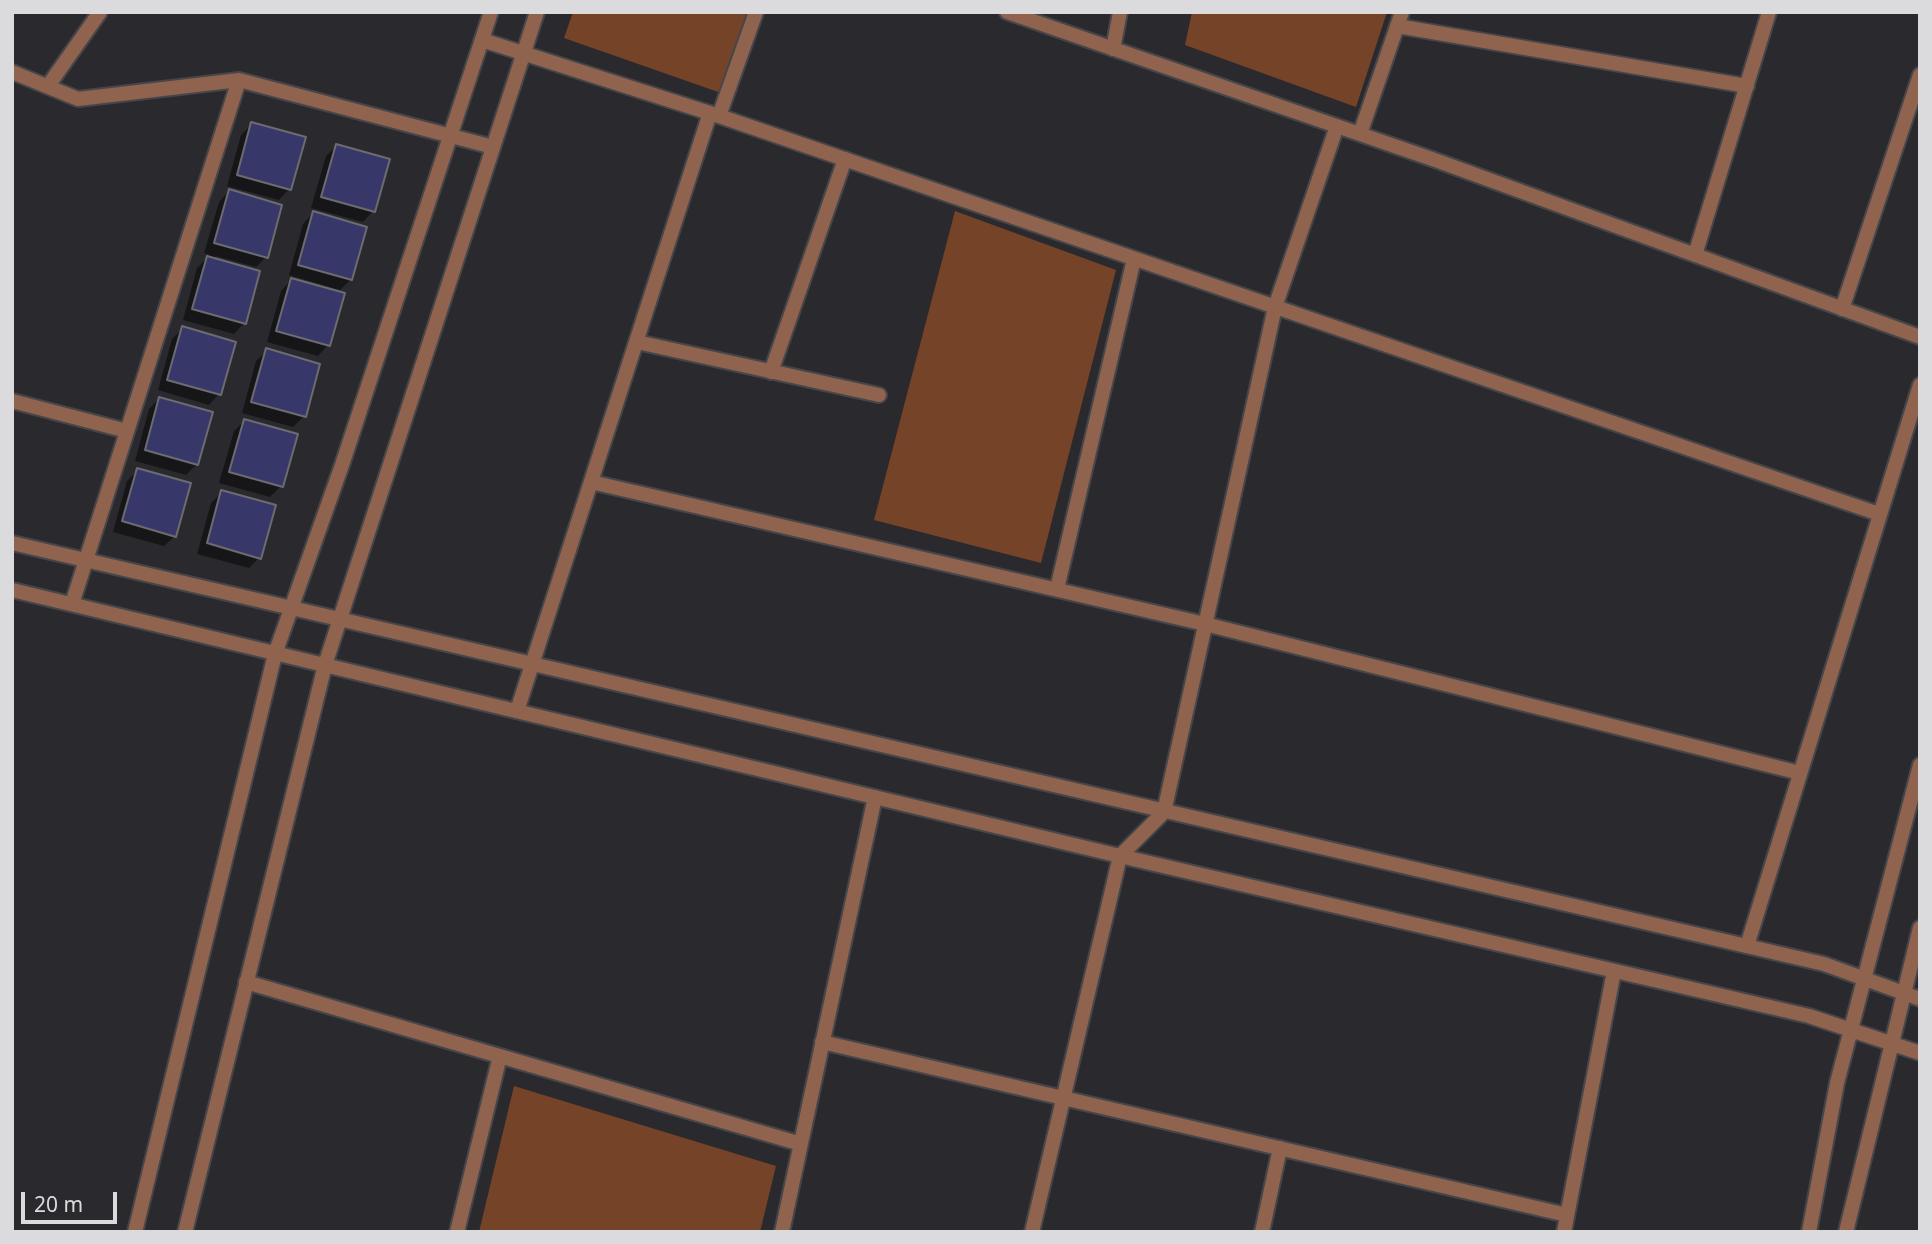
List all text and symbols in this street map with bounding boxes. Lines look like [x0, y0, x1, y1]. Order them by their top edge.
scale bar [24, 1178, 121, 1222]
text: 20 m [34, 1190, 83, 1218]

